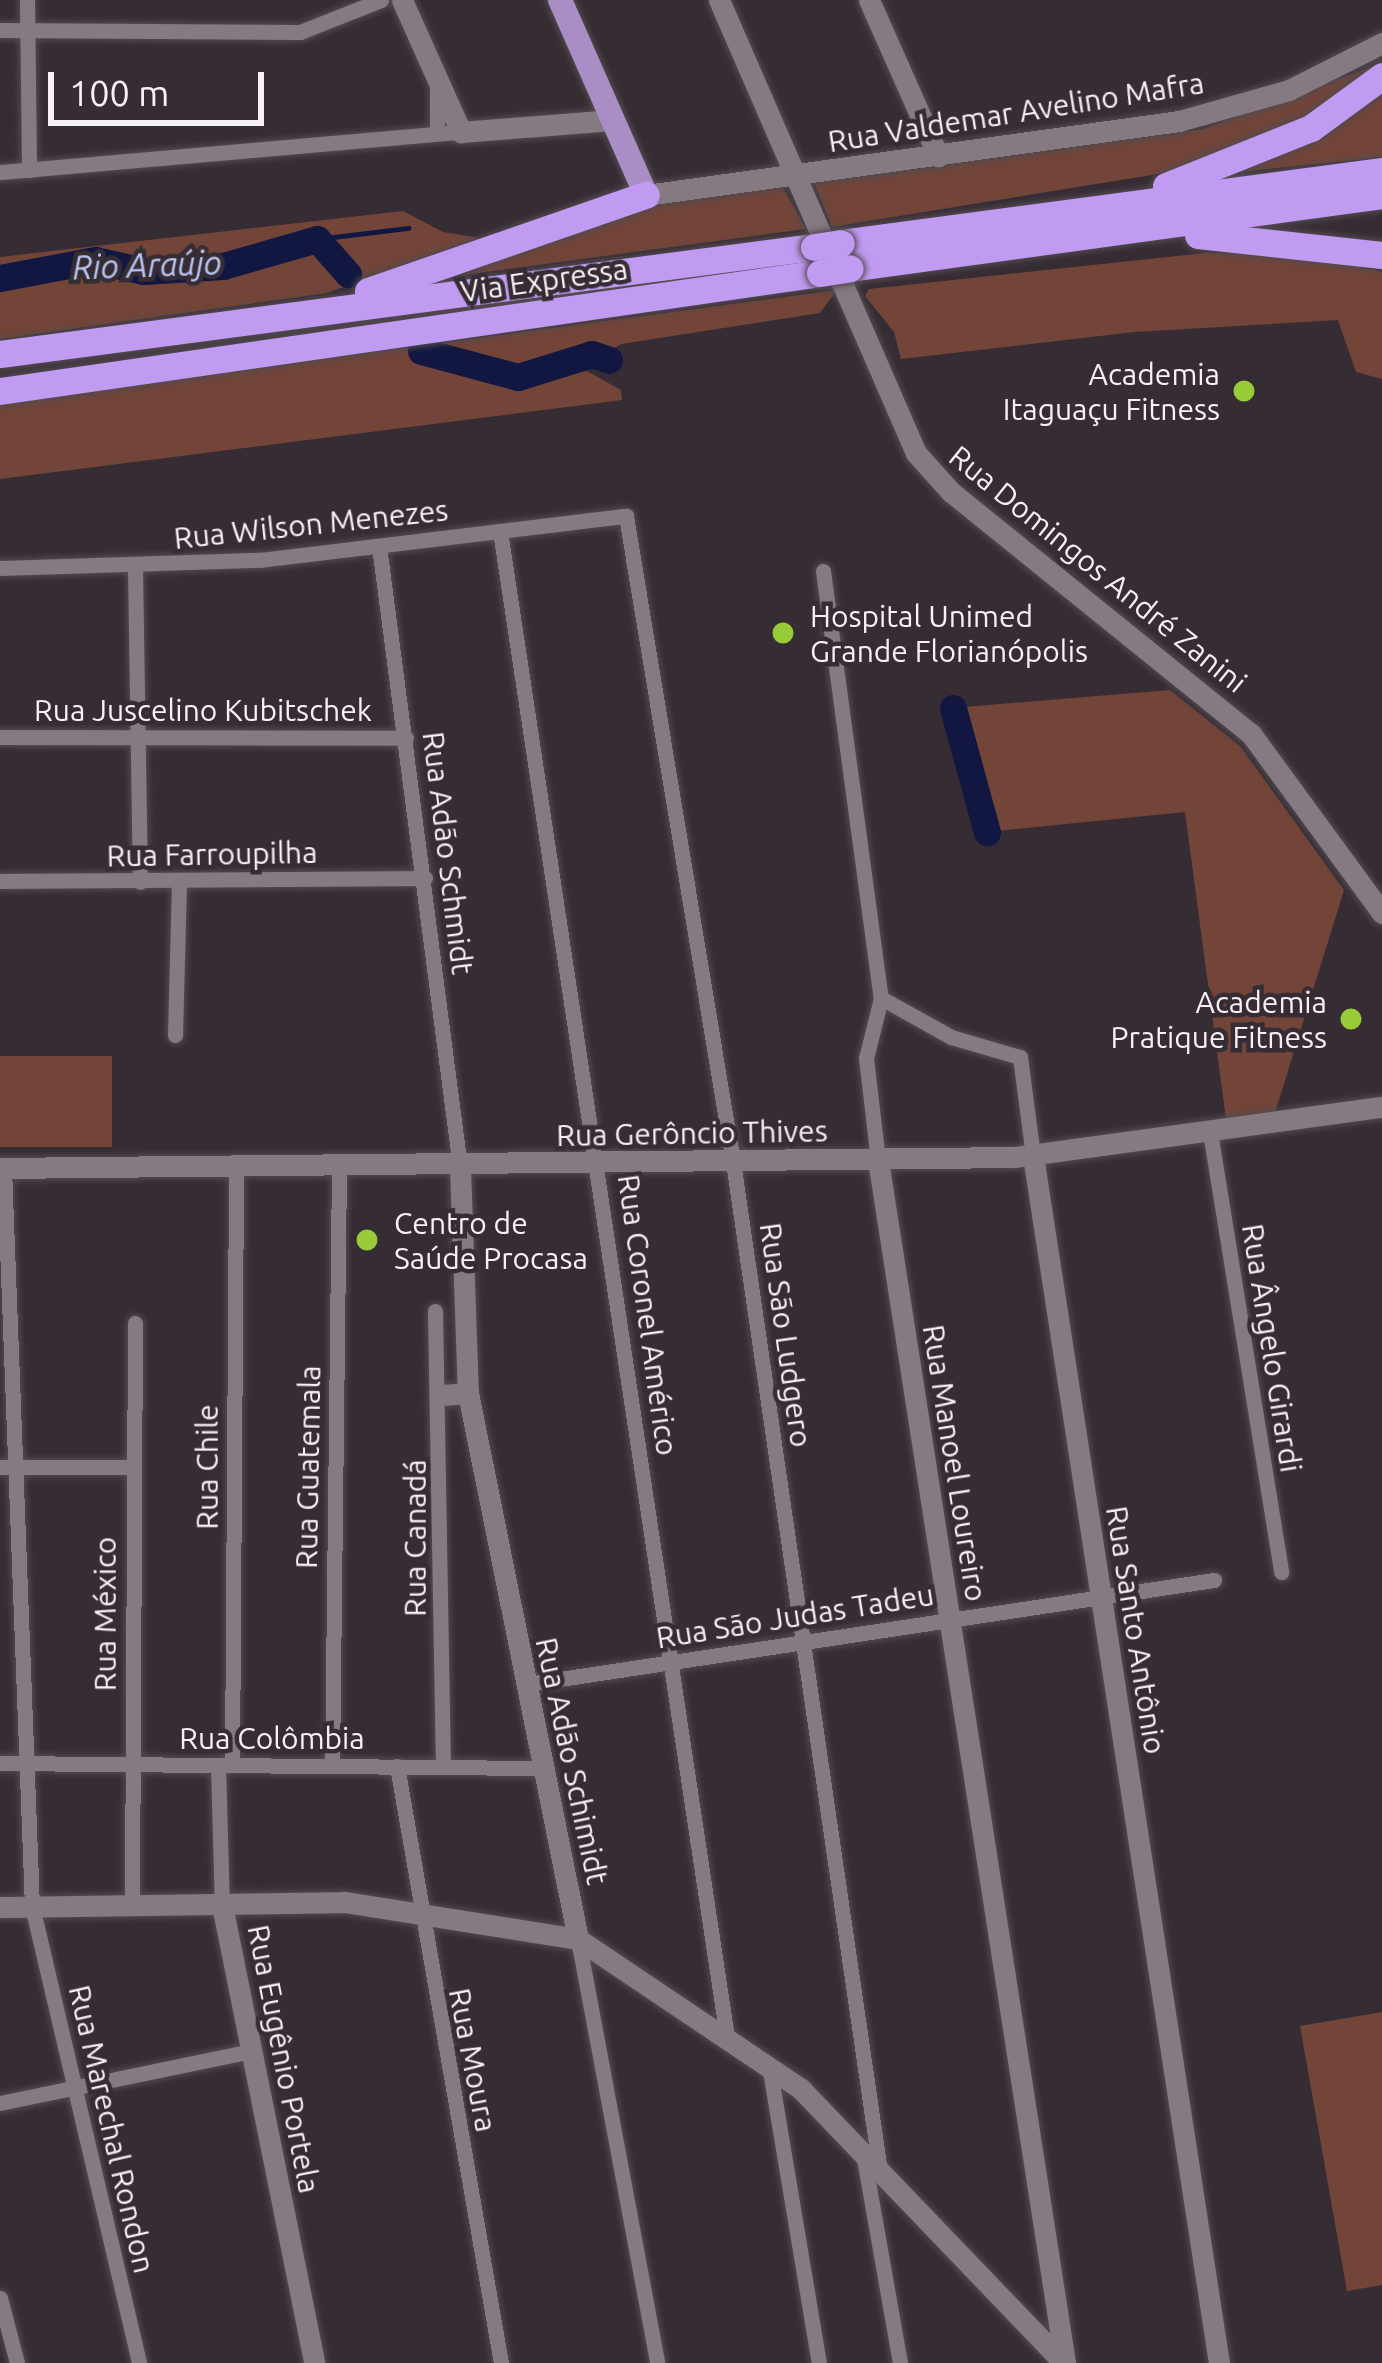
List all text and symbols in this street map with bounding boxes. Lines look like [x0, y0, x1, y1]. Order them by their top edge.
scale bar [54, 48, 270, 122]
street label: Rua Valdemar Avelino Mafra [825, 64, 1207, 160]
text: 100 m [69, 72, 169, 113]
water label: Rio Araújo [72, 243, 222, 287]
street label: Via Expressa [458, 250, 630, 310]
place label: Academia Itaguaçu Fitness [1003, 356, 1220, 427]
marker: Academia Itaguaçu Fitness [1231, 378, 1257, 404]
street label: Rua Domingos André Zanini [942, 438, 1254, 700]
street label: Rua Wilson Menezes [172, 492, 450, 556]
place label: Hospital Unimed Grande Florianópolis [810, 598, 1088, 668]
marker: Hospital Unimed Grande Florianópolis [767, 617, 799, 649]
street label: Rua Juscelino Kubitschek [34, 692, 372, 728]
street label: Rua Adão Schmidt [415, 730, 481, 976]
street label: Rua Farroupilha [106, 834, 318, 874]
place label: Academia Pratique Fitness [1111, 984, 1327, 1054]
marker: Academia Pratique Fitness [1338, 1006, 1364, 1032]
street label: Rua Gerôncio Thives [556, 1113, 828, 1153]
street label: Rua Coronel Américo [610, 1172, 686, 1458]
place label: Centro de Saúde Procasa [394, 1205, 588, 1276]
street label: Rua São Ludgero [752, 1220, 820, 1450]
street label: Rua Ângelo Girardi [1235, 1221, 1309, 1475]
marker: Centro de Saúde Procasa [351, 1224, 383, 1256]
street label: Rua Manoel Loureiro [915, 1322, 995, 1604]
street label: Rua Guatemala [288, 1365, 328, 1569]
street label: Rua Chile [189, 1404, 225, 1530]
street label: Rua Canadá [397, 1459, 433, 1617]
street label: Rua Santo Antônio [1099, 1504, 1173, 1756]
street label: Rua México [87, 1537, 123, 1691]
street label: Rua São Judas Tadeu [654, 1576, 936, 1656]
street label: Rua Adão Schimidt [528, 1634, 616, 1888]
street label: Rua Colômbia [179, 1720, 365, 1756]
street label: Rua Eugênio Portela [240, 1922, 328, 2196]
street label: Rua Marechal Rondon [61, 1982, 163, 2276]
street label: Rua Moura [441, 1985, 505, 2135]

